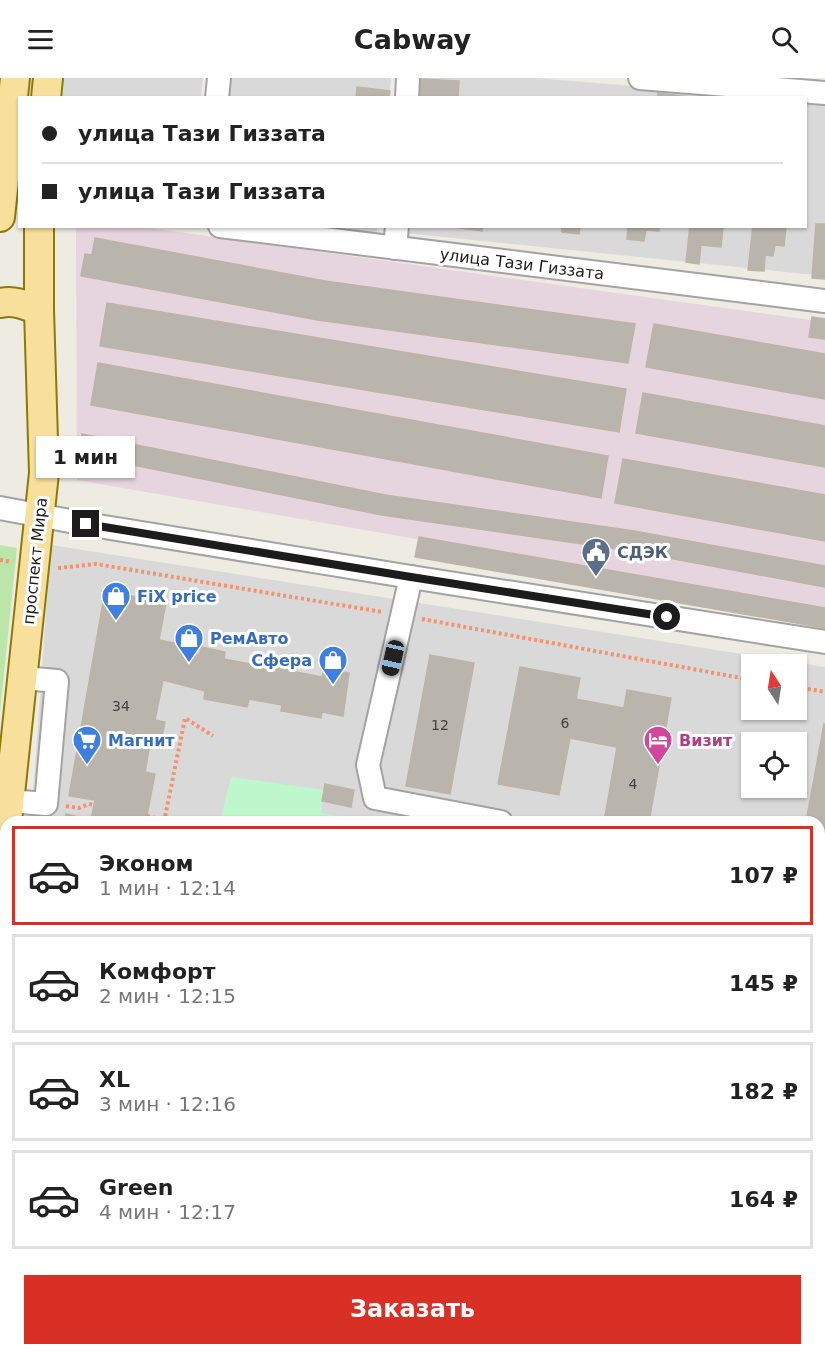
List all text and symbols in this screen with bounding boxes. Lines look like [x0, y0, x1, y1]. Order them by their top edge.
icon: menu [24, 23, 57, 56]
icon: search [768, 23, 801, 56]
text: Cabway [354, 24, 471, 55]
text: улица Тази Гиззата [78, 121, 326, 146]
text: улица Тази Гиззата [78, 179, 326, 204]
street label: улица Тази Гиззата [439, 244, 605, 284]
callout: 1 мин [36, 437, 136, 479]
text: 1 мин [53, 445, 118, 469]
street label: проспект Мира [19, 496, 51, 626]
route end [72, 510, 99, 537]
public building icon: СДЭК [580, 536, 612, 578]
place label: СДЭК [617, 543, 668, 562]
shop icon: FiX price [100, 580, 132, 622]
place label: FiX price [137, 587, 217, 606]
route start [653, 603, 680, 630]
shop icon: РемАвто [173, 622, 205, 664]
place label: РемАвто [210, 629, 288, 648]
car [380, 638, 406, 678]
shop icon: Сфера [317, 644, 349, 686]
place label: Сфера [251, 651, 312, 670]
north arrow [741, 654, 807, 720]
map controls [741, 654, 807, 798]
house number: 34 [112, 698, 130, 714]
house number: 6 [561, 715, 570, 731]
house number: 12 [431, 717, 449, 733]
supermarket icon: Магнит [71, 724, 103, 766]
hotel icon: Визит [642, 724, 674, 766]
place label: Магнит [108, 731, 175, 750]
place label: Визит [679, 731, 733, 750]
button: locate [741, 732, 807, 798]
house number: 4 [629, 776, 638, 792]
icon: car [27, 849, 81, 903]
text: Эконом [99, 851, 194, 876]
text: 107 ₽ [729, 863, 798, 888]
text: 1 мин · 12:14 [99, 876, 236, 900]
icon: car [27, 957, 81, 1011]
text: Комфорт [99, 959, 216, 984]
text: 145 ₽ [729, 971, 798, 996]
text: 2 мин · 12:15 [99, 984, 236, 1008]
icon: car [27, 1065, 81, 1119]
text: XL [99, 1067, 130, 1092]
text: 182 ₽ [729, 1079, 798, 1104]
text: 3 мин · 12:16 [99, 1092, 236, 1116]
icon: car [27, 1173, 81, 1227]
text: Green [99, 1175, 173, 1200]
text: 164 ₽ [729, 1187, 798, 1212]
text: 4 мин · 12:17 [99, 1200, 236, 1224]
button: Заказать [24, 1275, 801, 1344]

